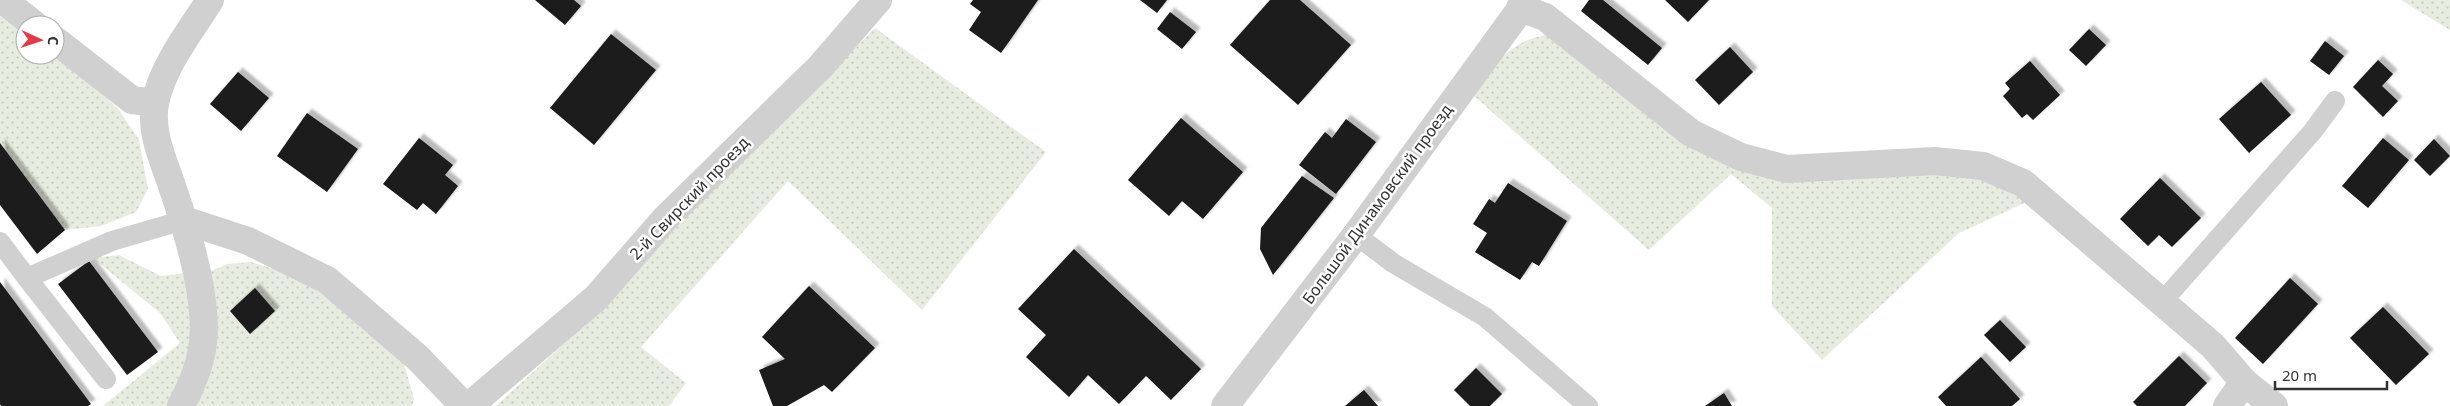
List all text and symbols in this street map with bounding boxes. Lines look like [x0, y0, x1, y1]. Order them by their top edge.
north arrow [15, 15, 65, 65]
text: С [44, 36, 63, 46]
street label: Большой Динамовский проезд [1297, 99, 1457, 308]
street label: 2-й Свирский проезд [624, 132, 754, 264]
scale bar [2275, 358, 2388, 390]
text: 20 m [2282, 365, 2317, 385]

